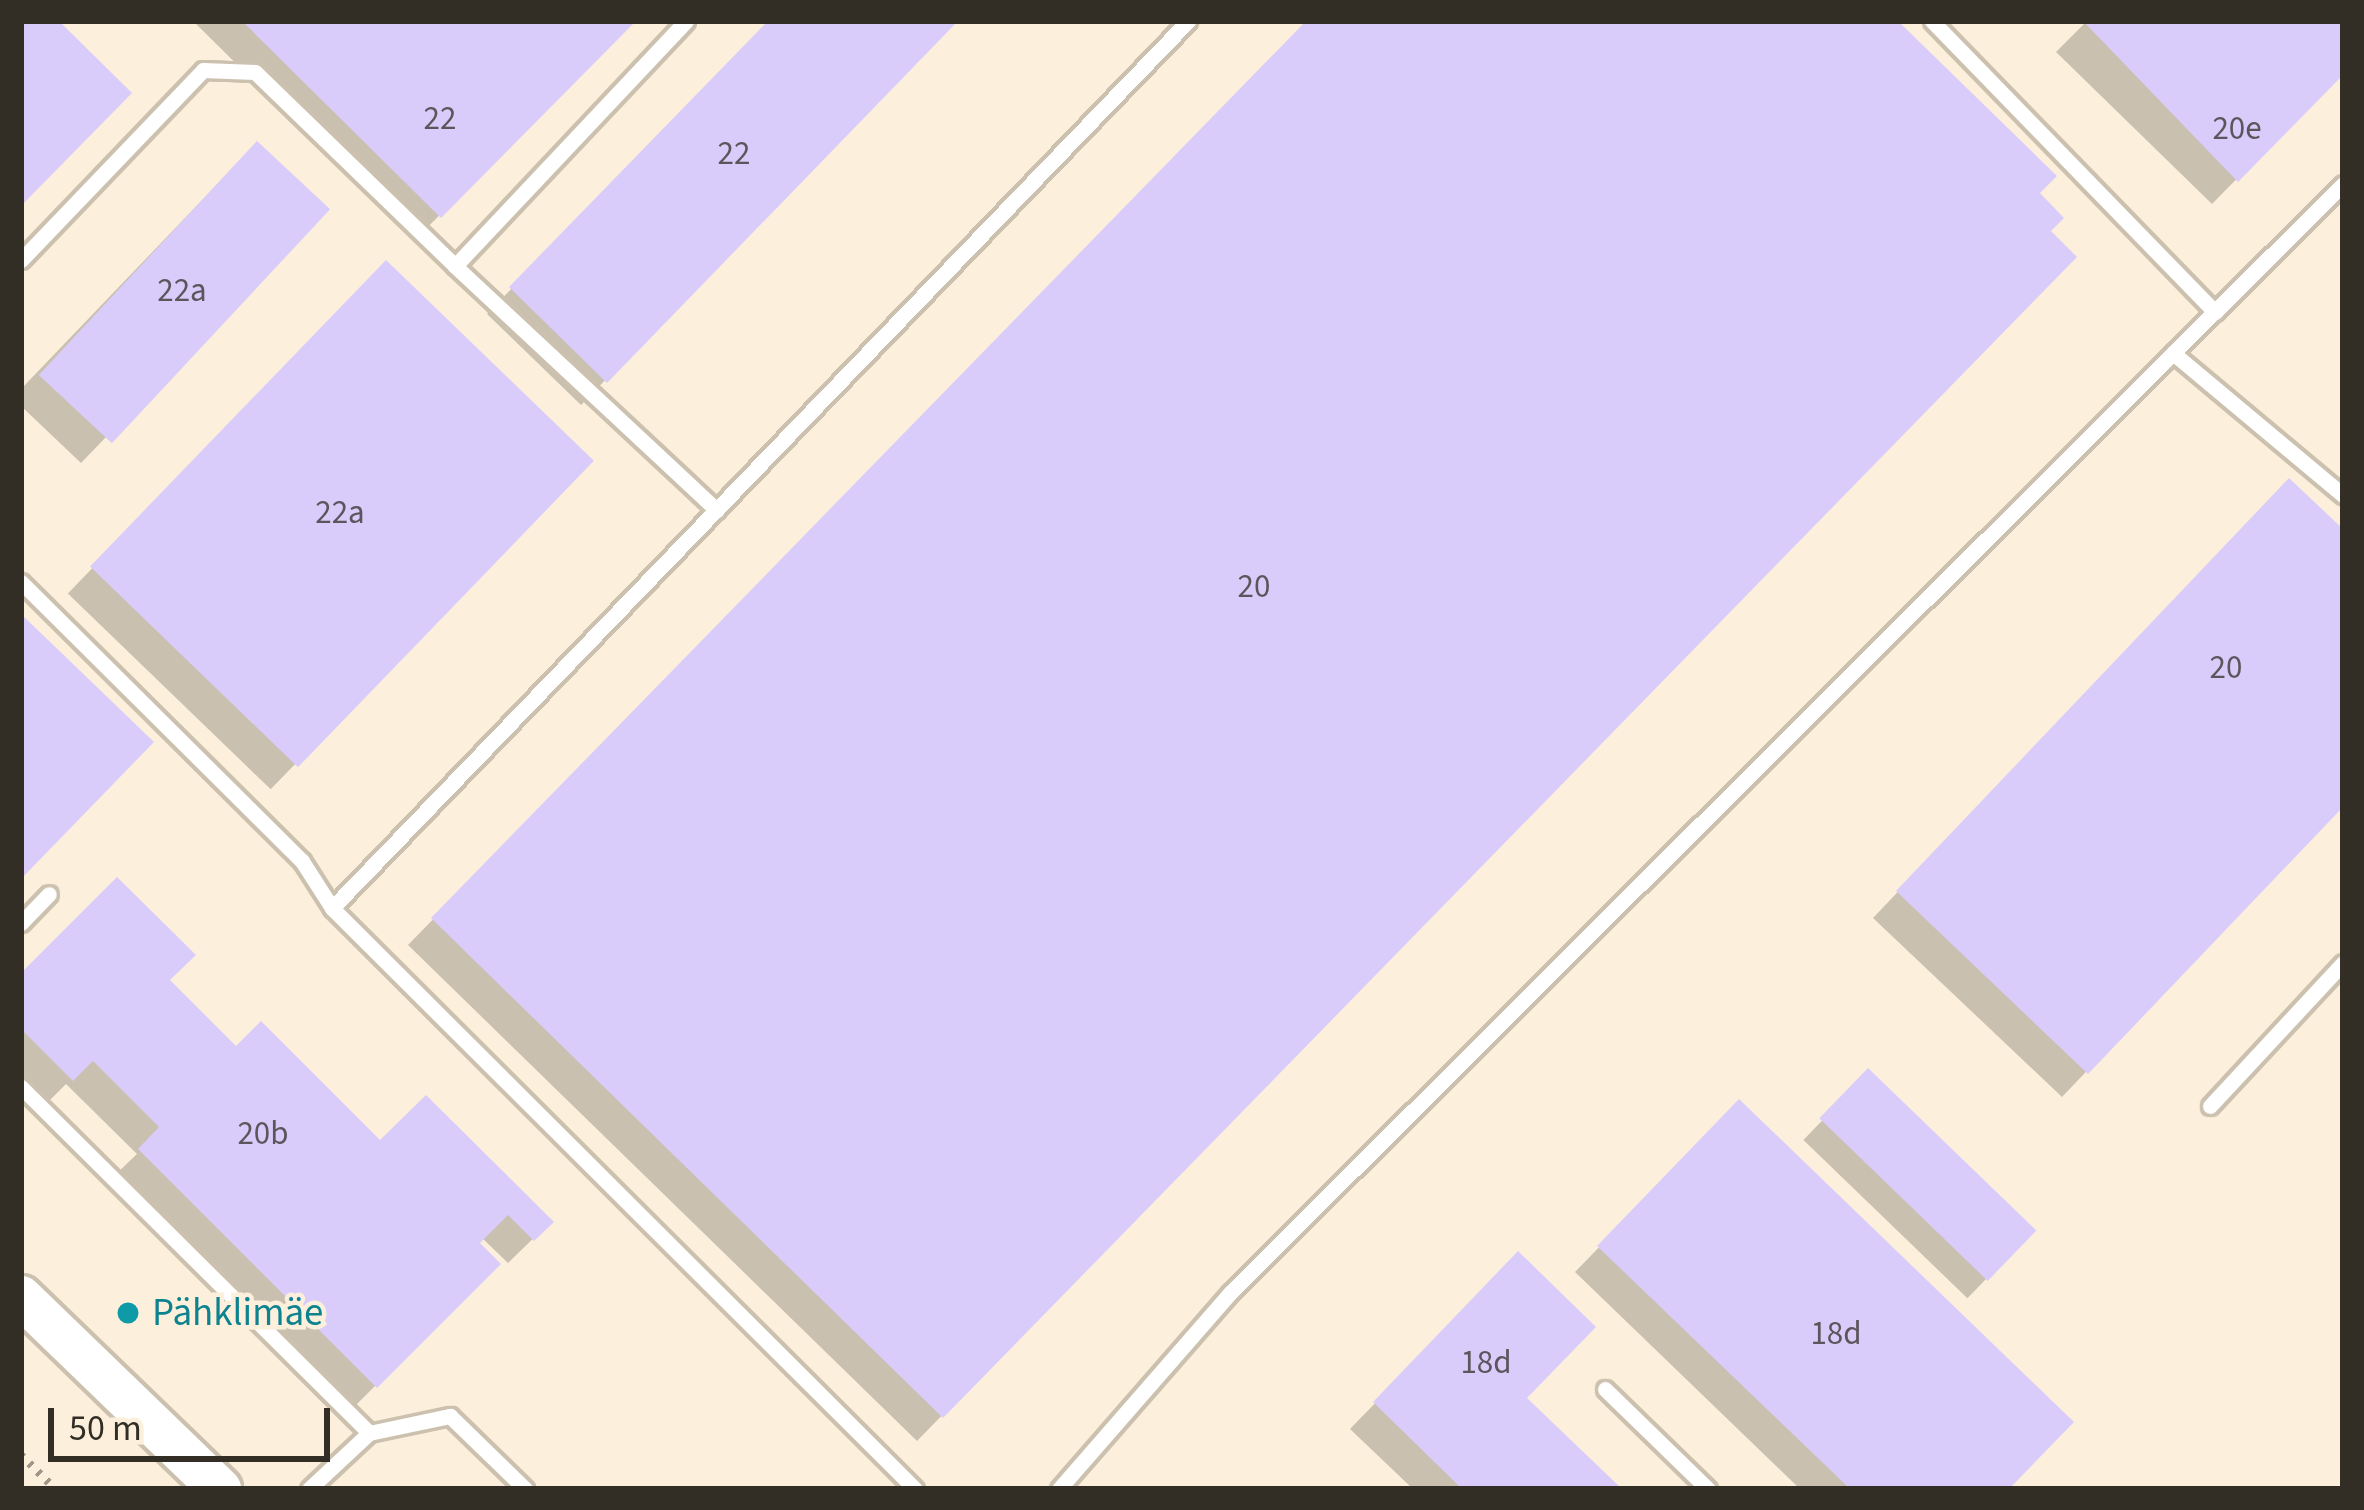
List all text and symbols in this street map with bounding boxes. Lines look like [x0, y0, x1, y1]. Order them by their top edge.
house number: 22 [424, 99, 456, 139]
house number: 20e [2212, 109, 2262, 149]
house number: 22 [718, 134, 750, 174]
house number: 22a [157, 271, 207, 311]
house number: 22a [315, 493, 365, 533]
house number: 20 [1238, 567, 1270, 607]
house number: 20 [2210, 648, 2242, 688]
house number: 20b [237, 1114, 289, 1154]
place label: Pähklimäe [152, 1290, 323, 1336]
marker: Pähklimäe [115, 1300, 141, 1326]
house number: 18d [1810, 1314, 1862, 1354]
house number: 18d [1460, 1343, 1512, 1383]
scale bar [54, 1384, 336, 1458]
text: 50 m [69, 1403, 142, 1454]

